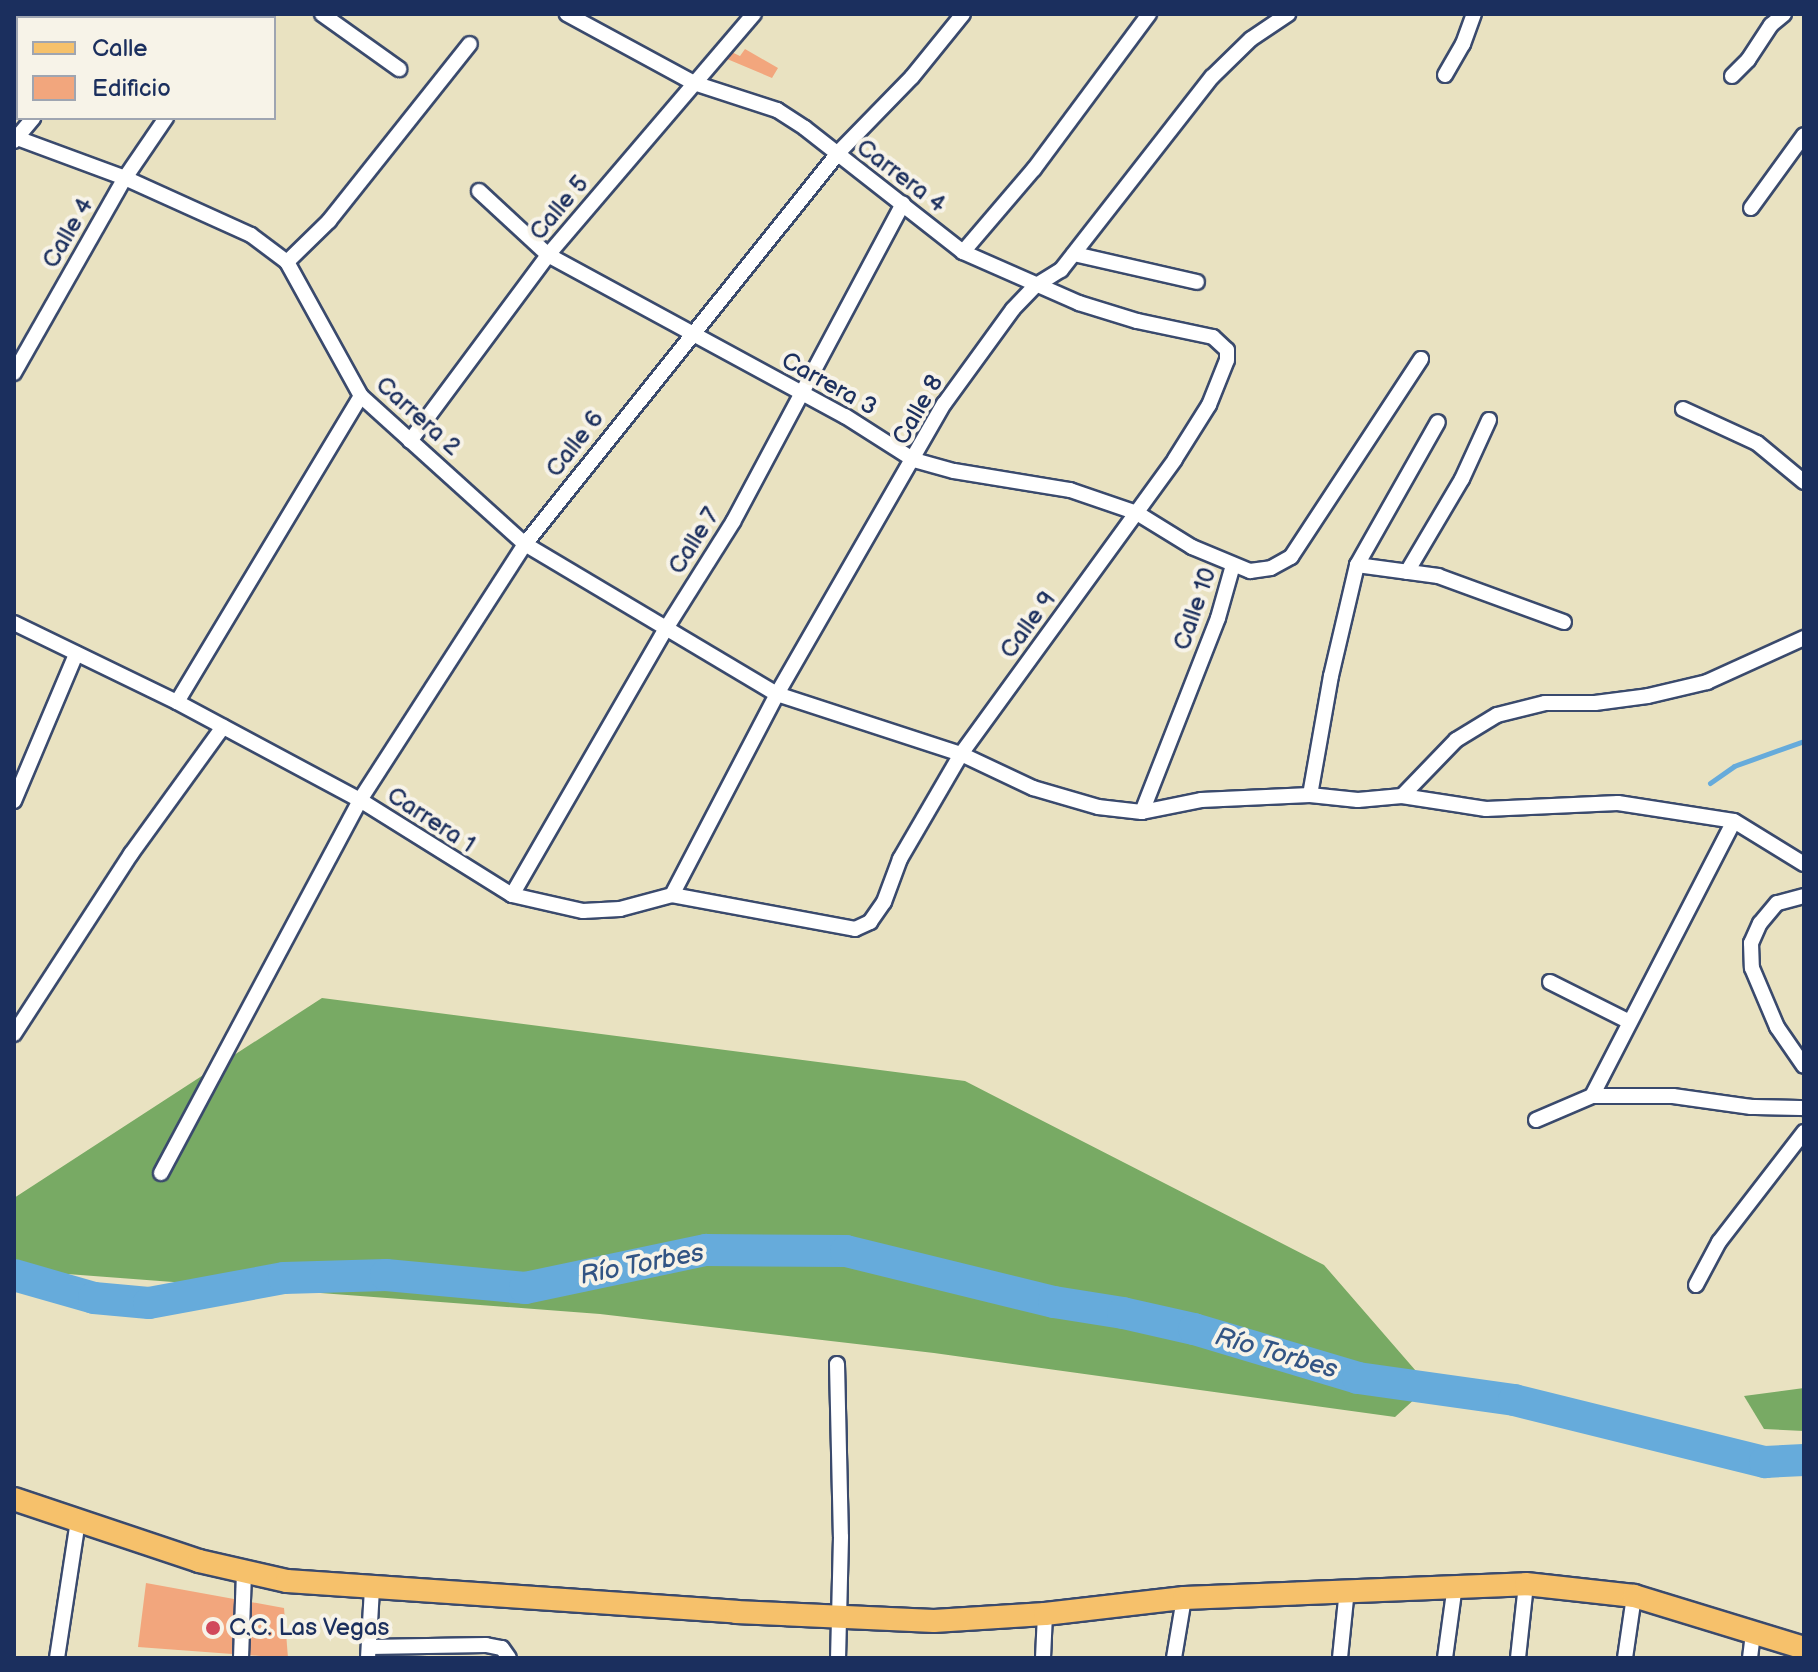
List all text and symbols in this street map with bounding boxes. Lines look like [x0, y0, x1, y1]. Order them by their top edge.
legend [16, 16, 276, 120]
text: Calle [92, 34, 147, 63]
text: Edificio [92, 74, 171, 103]
street label: Carrera 4 [851, 133, 951, 219]
street label: Calle 5 [524, 170, 594, 246]
street label: Calle 4 [36, 193, 100, 273]
street label: Carrera 3 [776, 346, 882, 422]
street label: Carrera 2 [370, 370, 466, 462]
street label: Calle 8 [887, 370, 949, 450]
street label: Calle 6 [540, 405, 610, 483]
street label: Calle 7 [662, 502, 726, 580]
street label: Calle 10 [1167, 564, 1223, 654]
street label: Calle 9 [994, 586, 1062, 664]
street label: Carrera 1 [382, 781, 480, 859]
water label: Río Torbes [577, 1238, 707, 1292]
water label: Río Torbes [1211, 1322, 1341, 1386]
place label: C.C. Las Vegas [229, 1614, 390, 1642]
marker: C.C. Las Vegas [204, 1619, 222, 1637]

